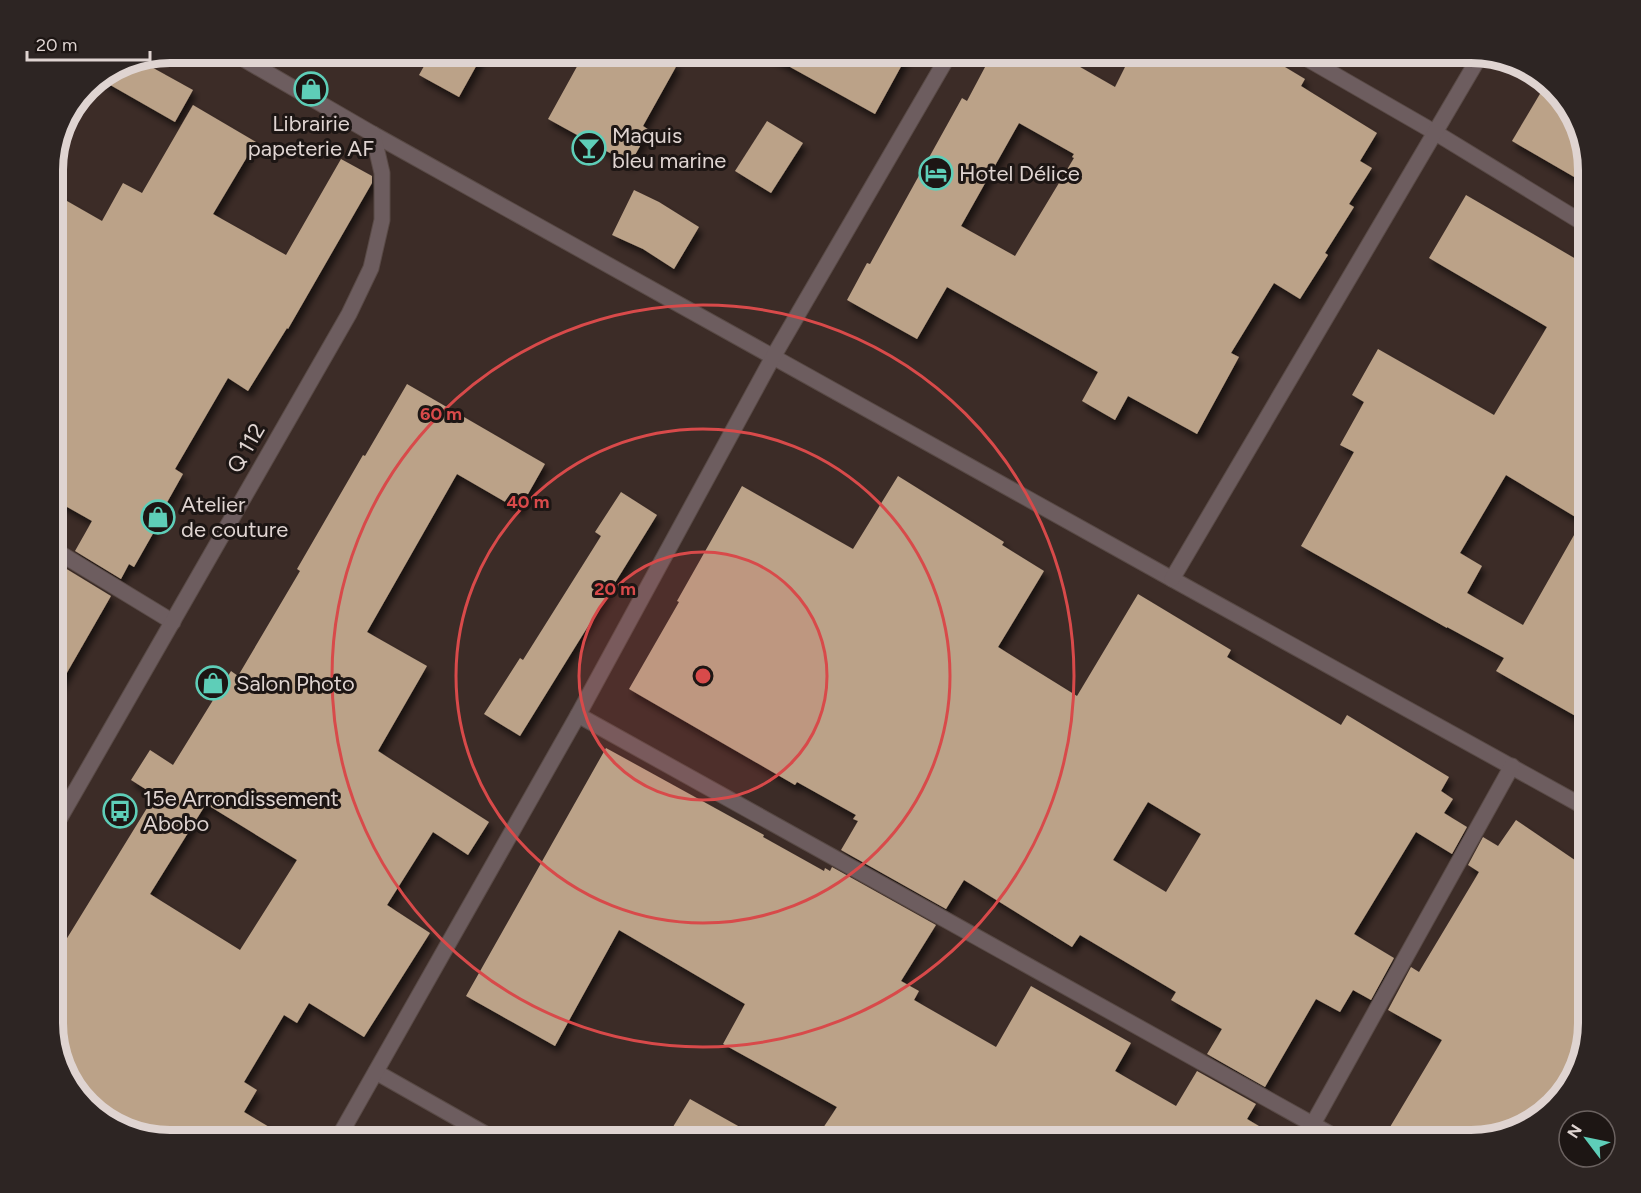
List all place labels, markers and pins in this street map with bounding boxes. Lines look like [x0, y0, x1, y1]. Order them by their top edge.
shop icon: Librairie papeterie AF [293, 71, 329, 107]
place label: Librairie papeterie AF [248, 110, 374, 162]
place label: Maquis bleu marine [612, 122, 726, 174]
bar icon: Maquis bleu marine [571, 130, 607, 166]
hotel icon: Hotel Délice [918, 155, 954, 191]
place label: Hotel Délice [959, 160, 1080, 187]
place label: Atelier de couture [181, 491, 288, 543]
shop icon: Atelier de couture [140, 499, 176, 535]
shop icon: Salon Photo [195, 665, 231, 701]
centre of rings [693, 666, 713, 686]
place label: Salon Photo [236, 670, 355, 697]
place label: 15e Arrondissement Abobo [143, 785, 339, 837]
bus stop icon: 15e Arrondissement Abobo [102, 793, 138, 829]

